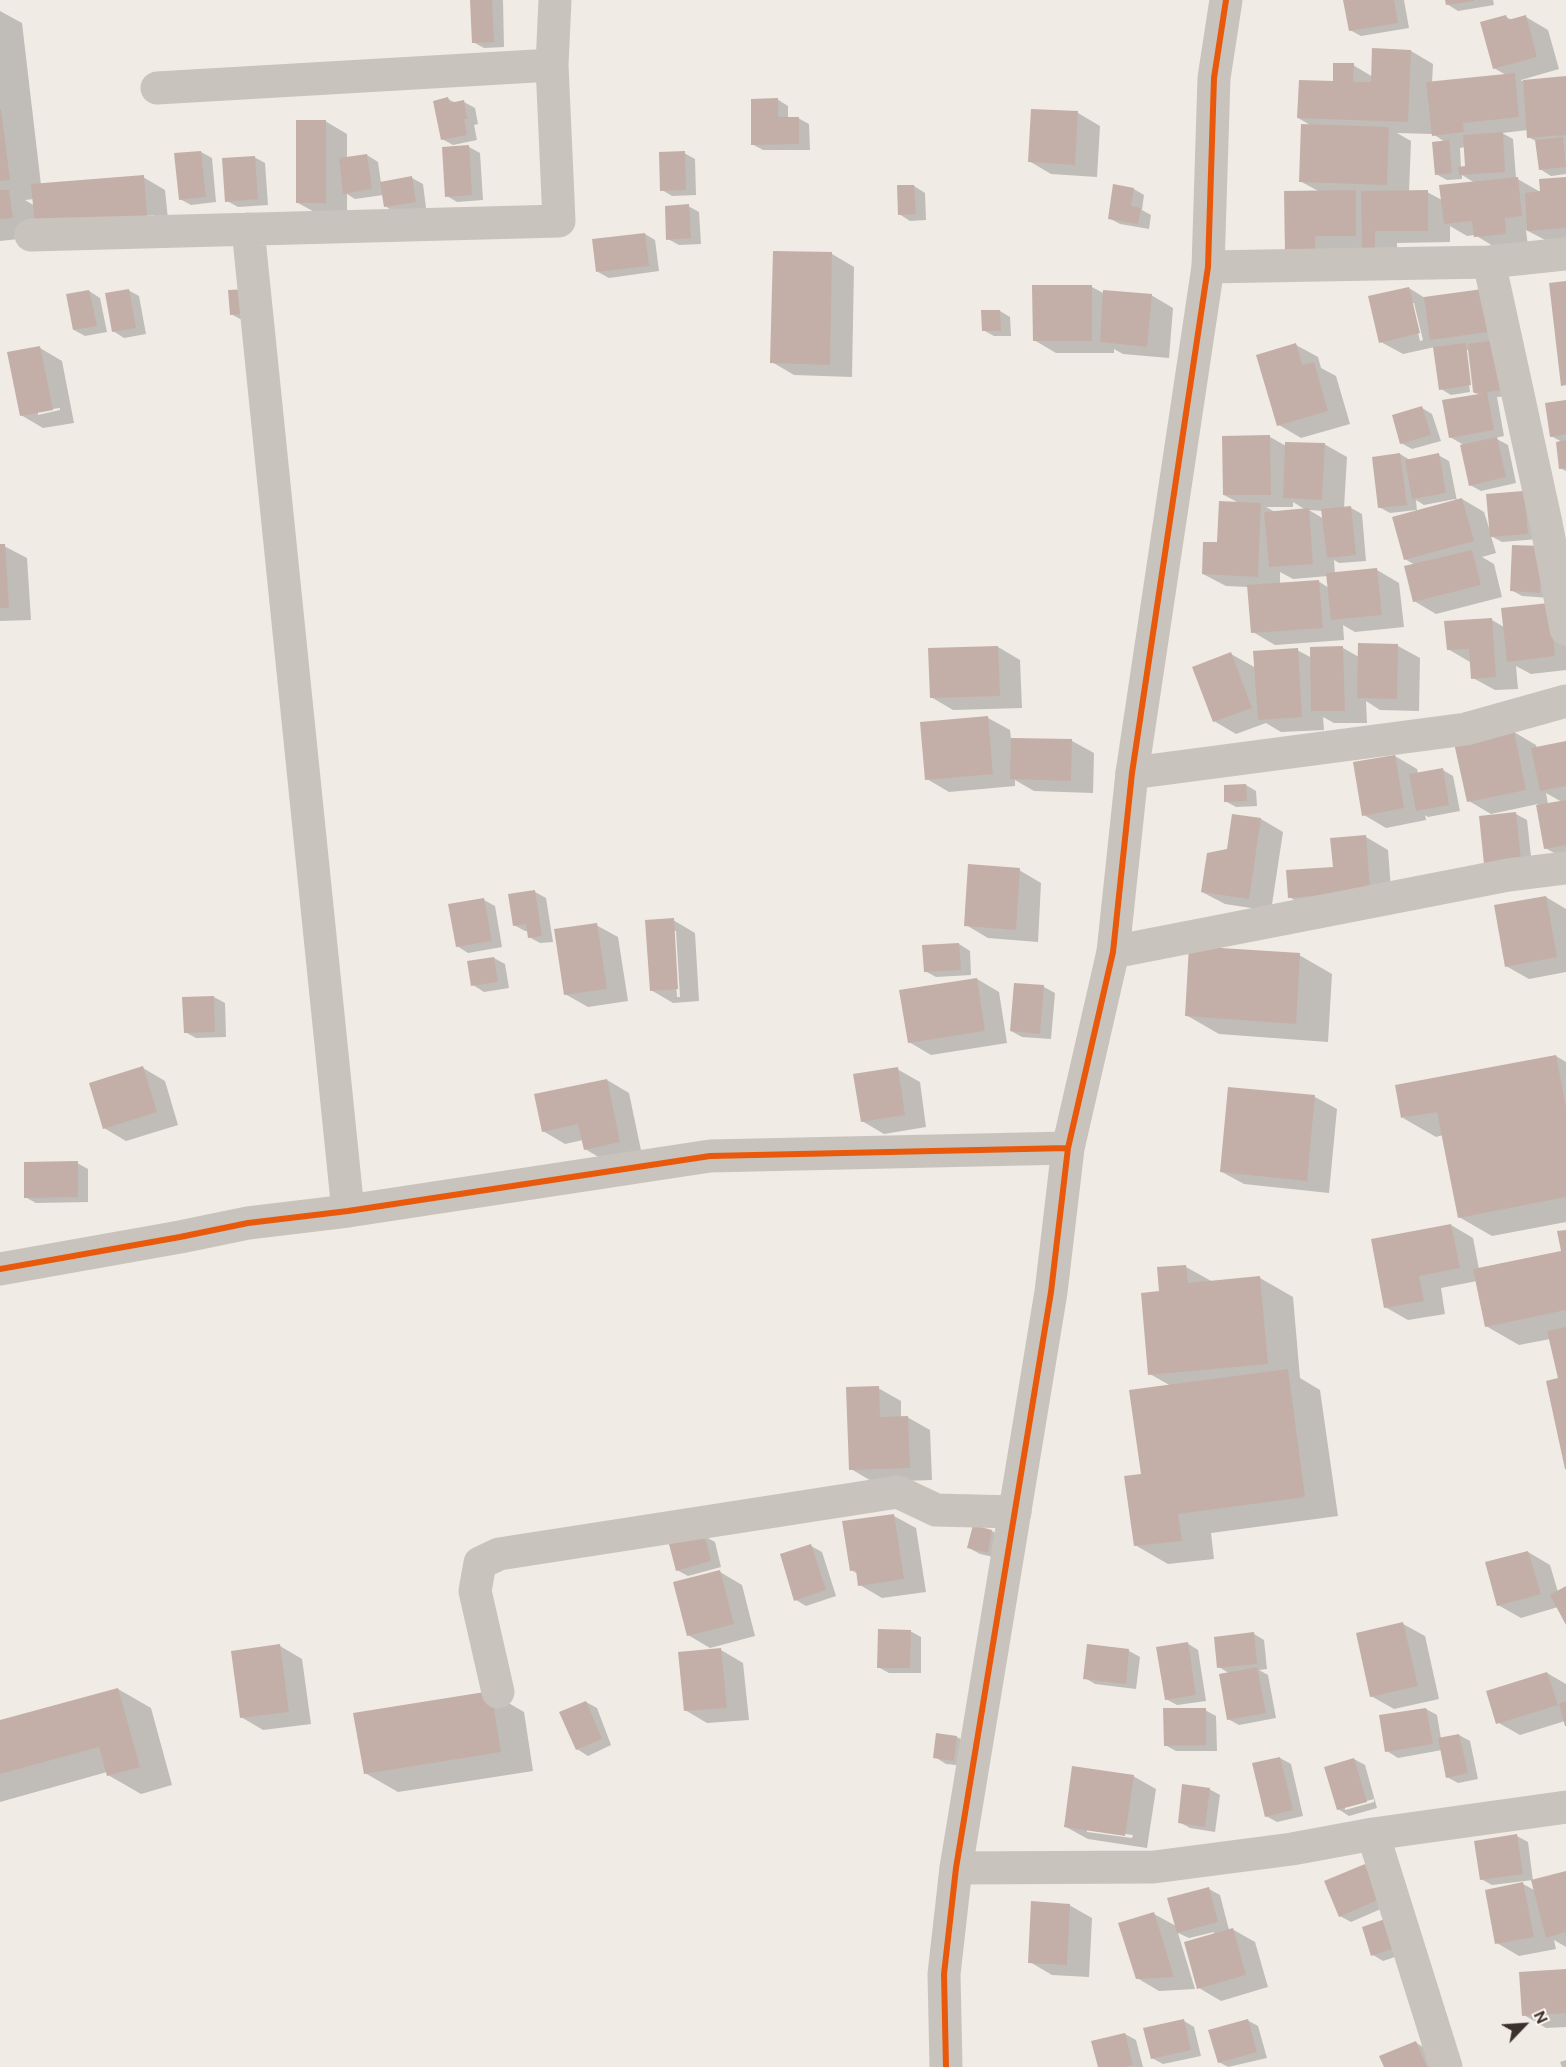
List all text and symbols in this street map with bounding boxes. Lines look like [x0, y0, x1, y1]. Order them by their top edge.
north arrow [1494, 1995, 1554, 2055]
text: N [1529, 2007, 1553, 2027]

